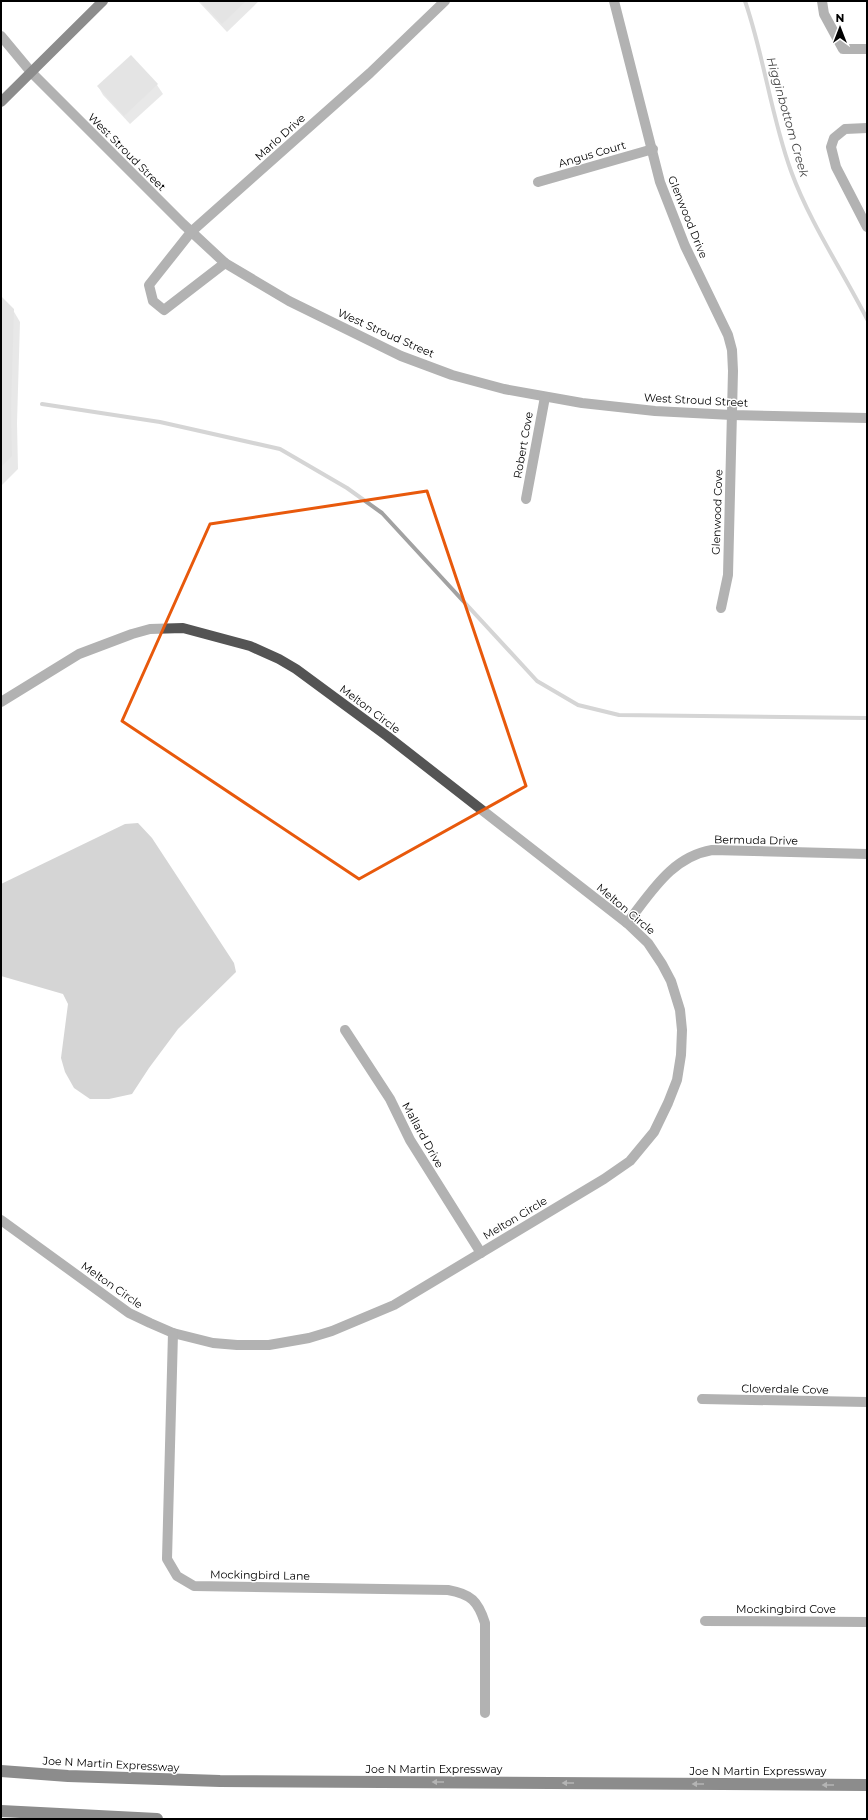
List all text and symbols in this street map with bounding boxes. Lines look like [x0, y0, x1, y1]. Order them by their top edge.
north arrow [820, 8, 860, 48]
text: N [836, 11, 844, 25]
water label: Higginbottom Creek [764, 55, 813, 180]
street label: West Stroud Street [85, 110, 169, 194]
street label: Marlo Drive [252, 111, 308, 163]
street label: Angus Court [557, 138, 628, 170]
street label: Glenwood Drive [665, 174, 711, 261]
street label: West Stroud Street [335, 305, 437, 361]
street label: West Stroud Street [644, 390, 749, 410]
street label: Robert Cove [510, 410, 536, 480]
street label: Glenwood Cove [709, 469, 726, 555]
street label: Melton Circle [337, 682, 403, 737]
street label: Bermuda Drive [714, 832, 798, 848]
street label: Melton Circle [594, 880, 658, 938]
street label: Mallard Drive [399, 1100, 447, 1171]
street label: Melton Circle [480, 1193, 550, 1243]
street label: Melton Circle [78, 1259, 146, 1312]
street label: Cloverdale Cove [741, 1381, 829, 1397]
street label: Mockingbird Lane [210, 1567, 311, 1583]
street label: Mockingbird Cove [736, 1602, 836, 1616]
street label: Joe N Martin Expressway [41, 1753, 180, 1775]
street label: Joe N Martin Expressway [365, 1762, 502, 1776]
street label: Joe N Martin Expressway [689, 1764, 826, 1778]
one-way arrow [431, 1779, 444, 1785]
one-way arrow [561, 1780, 574, 1786]
one-way arrow [691, 1781, 704, 1787]
one-way arrow [821, 1782, 834, 1788]

